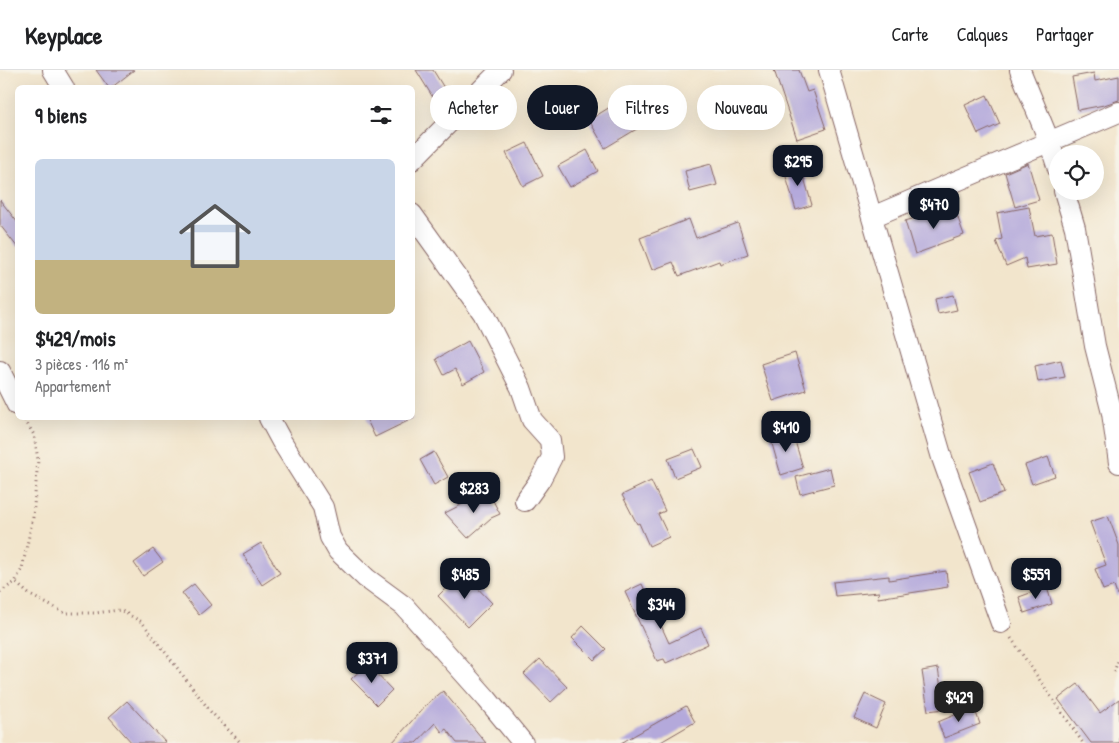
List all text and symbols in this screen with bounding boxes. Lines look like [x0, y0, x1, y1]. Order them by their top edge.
text: Keyplace [25, 19, 102, 51]
text: Carte [891, 22, 929, 47]
text: Calques [957, 22, 1008, 47]
text: Partager [1036, 22, 1094, 47]
chip: Acheter [430, 85, 517, 130]
chip: Louer [527, 85, 598, 130]
chip: Filtres [608, 85, 687, 130]
chip: Nouveau [697, 85, 785, 130]
text: 9 biens [35, 101, 87, 130]
icon: filters [367, 101, 395, 129]
pin: $295 [768, 144, 828, 187]
map controls [1049, 145, 1104, 200]
button: locate [1049, 145, 1104, 200]
text: $295 [784, 150, 812, 172]
pin: $470 [904, 188, 964, 230]
icon: home [170, 191, 260, 281]
text: $470 [919, 193, 949, 215]
text: $429/mois [35, 324, 115, 353]
text: 3 pièces · 116 m² [35, 353, 128, 375]
text: Appartement [35, 375, 111, 397]
pin: $410 [756, 410, 816, 453]
text: $410 [772, 416, 800, 438]
pin: $283 [444, 472, 504, 514]
text: $283 [459, 477, 489, 499]
pin: $485 [435, 558, 495, 600]
pin: $559 [1006, 558, 1066, 600]
text: $485 [451, 563, 479, 585]
text: $559 [1022, 563, 1050, 585]
pin: $344 [631, 588, 691, 630]
text: $344 [647, 593, 675, 615]
pin: $371 [342, 642, 402, 684]
text: $371 [357, 647, 387, 669]
pin: $429 [929, 680, 989, 723]
text: $429 [945, 686, 973, 708]

